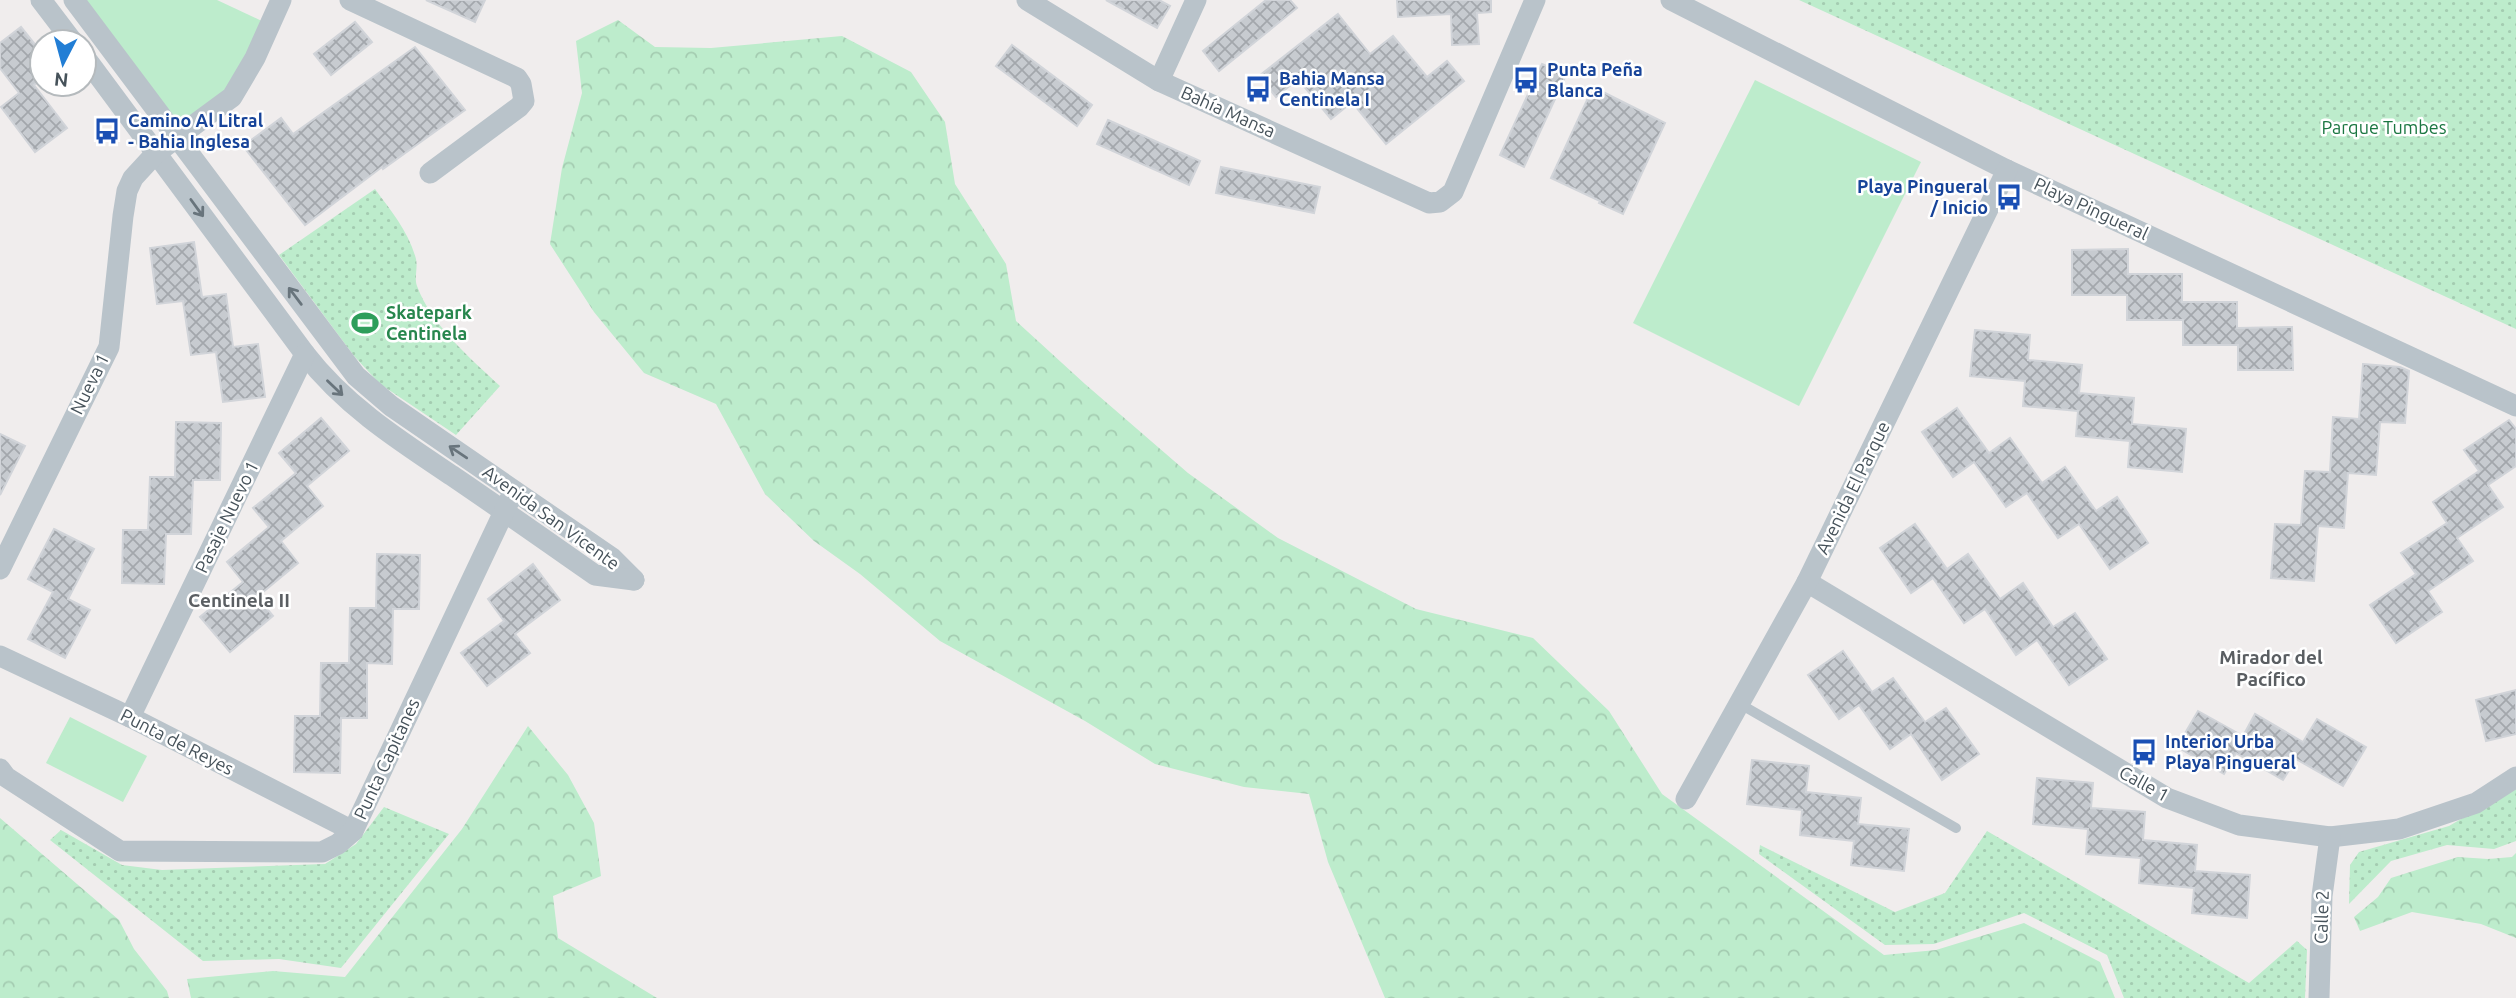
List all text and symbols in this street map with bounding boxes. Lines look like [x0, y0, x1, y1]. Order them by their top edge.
north arrow [28, 28, 98, 98]
place label: Punta Peña Blanca [1547, 59, 1643, 100]
bus stop icon: Punta Peña Blanca [1511, 65, 1541, 95]
text: N [53, 68, 69, 92]
place label: Bahia Mansa Centinela I [1279, 68, 1385, 109]
bus stop icon: Bahia Mansa Centinela I [1243, 74, 1273, 104]
street label: Bahía Mansa [1178, 81, 1279, 141]
place label: Camino Al Litral - Bahia Inglesa [128, 110, 264, 151]
bus stop icon: Camino Al Litral - Bahia Inglesa [92, 116, 122, 146]
park label: Parque Tumbes [2321, 117, 2447, 137]
street label: Playa Pingueral [2031, 173, 2152, 243]
place label: Playa Pingueral / Inicio [1857, 176, 1989, 217]
bus stop icon: Playa Pingueral / Inicio [1994, 182, 2024, 212]
one-way arrow [189, 198, 204, 217]
one-way arrow [288, 287, 303, 306]
place label: Skatepark Centinela [386, 302, 472, 343]
sports icon: Skatepark Centinela [350, 308, 380, 338]
street label: Nueva 1 [66, 350, 112, 417]
one-way arrow [326, 380, 343, 397]
street label: Avenida El Parque [1811, 418, 1893, 557]
one-way arrow [449, 445, 468, 459]
street label: Pasaje Nuevo 1 [190, 457, 262, 576]
street label: Avenida San Vicente [479, 461, 624, 573]
district label: Centinela II [188, 589, 290, 611]
district label: Mirador del Pacífico [2219, 646, 2323, 690]
street label: Punta Capitanes [349, 695, 423, 822]
street label: Punta de Reyes [118, 704, 237, 778]
place label: Interior Urba Playa Pingueral [2165, 731, 2297, 772]
bus stop icon: Interior Urba Playa Pingueral [2129, 737, 2159, 767]
street label: Calle 1 [2116, 761, 2173, 805]
street label: Calle 2 [2310, 890, 2332, 944]

